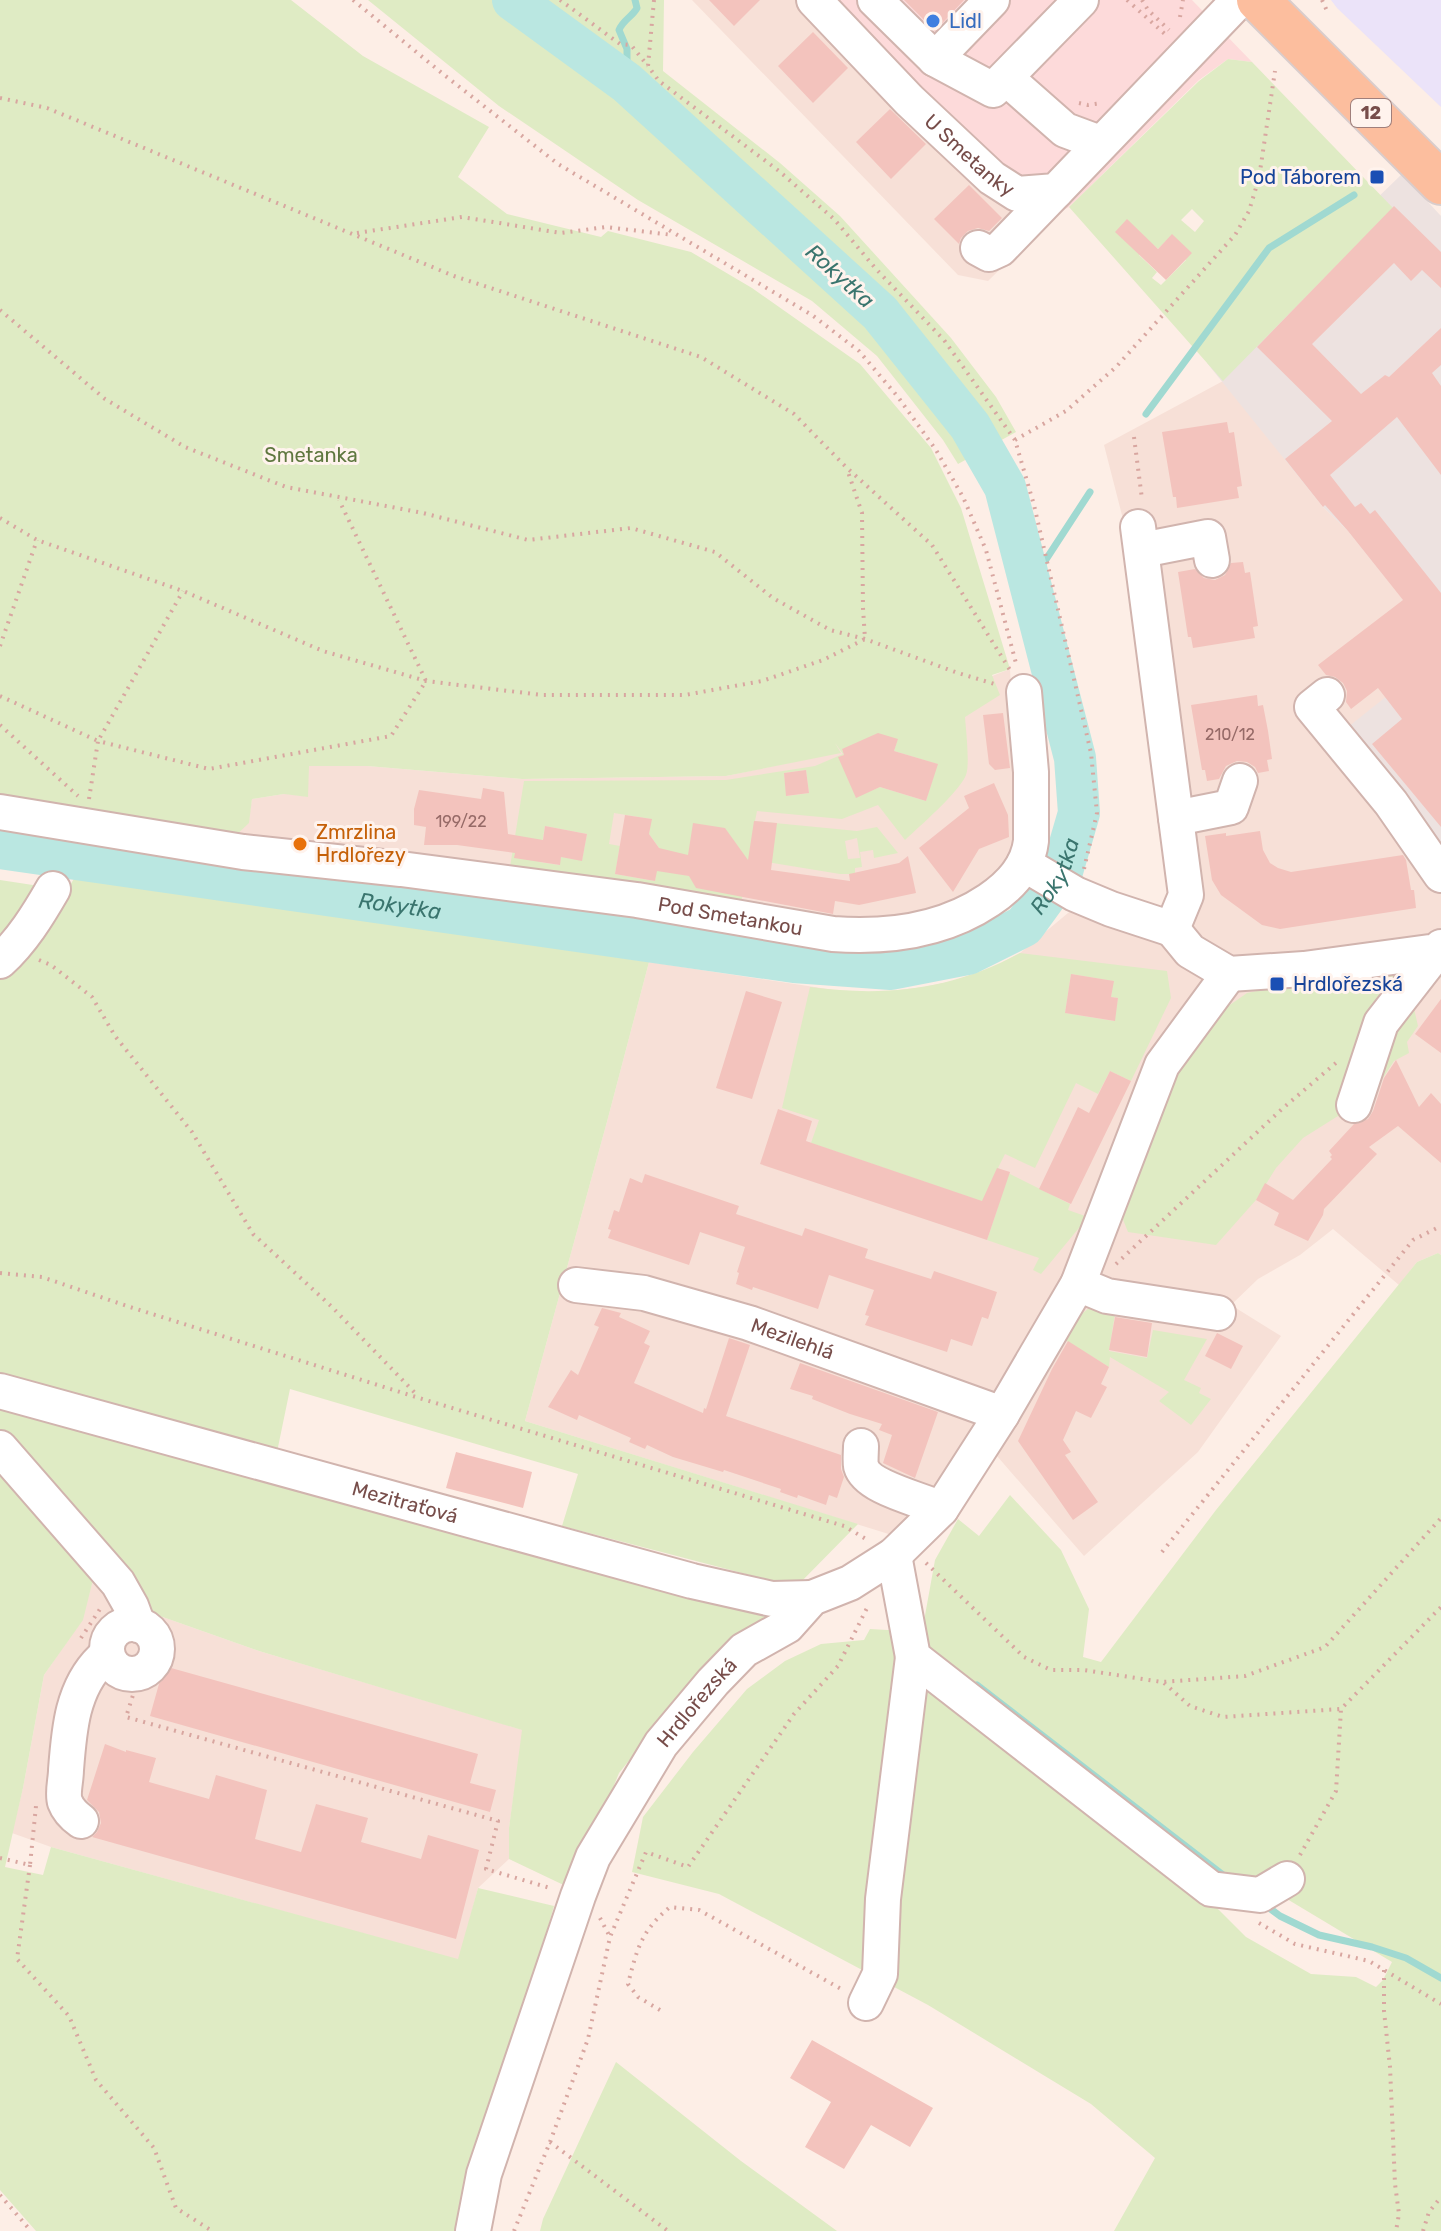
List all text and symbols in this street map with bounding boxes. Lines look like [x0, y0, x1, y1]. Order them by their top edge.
place label: Lidl [949, 9, 982, 33]
marker: Lidl [924, 12, 942, 30]
road number: 12 [1351, 99, 1391, 127]
street label: U Smetanky [920, 109, 1019, 201]
place label: Pod Táborem [1240, 165, 1361, 189]
marker: Pod Táborem [1368, 168, 1386, 186]
water label: Rokytka [800, 238, 880, 314]
park label: Smetanka [264, 443, 358, 467]
house number: 210/12 [1205, 725, 1255, 744]
house number: 199/22 [435, 812, 487, 831]
place label: Zmrzlina Hrdlořezy [316, 820, 406, 867]
marker: Zmrzlina Hrdlořezy [291, 835, 309, 853]
water label: Rokytka [1024, 835, 1085, 919]
water label: Rokytka [357, 886, 443, 925]
street label: Pod Smetankou [656, 892, 805, 941]
place label: Hrdlořezská [1293, 972, 1403, 996]
marker: Hrdlořezská [1268, 975, 1286, 993]
street label: Mezilehlá [748, 1313, 837, 1365]
street label: Mezitraťová [349, 1476, 461, 1528]
street label: Hrdlořezská [652, 1653, 742, 1752]

